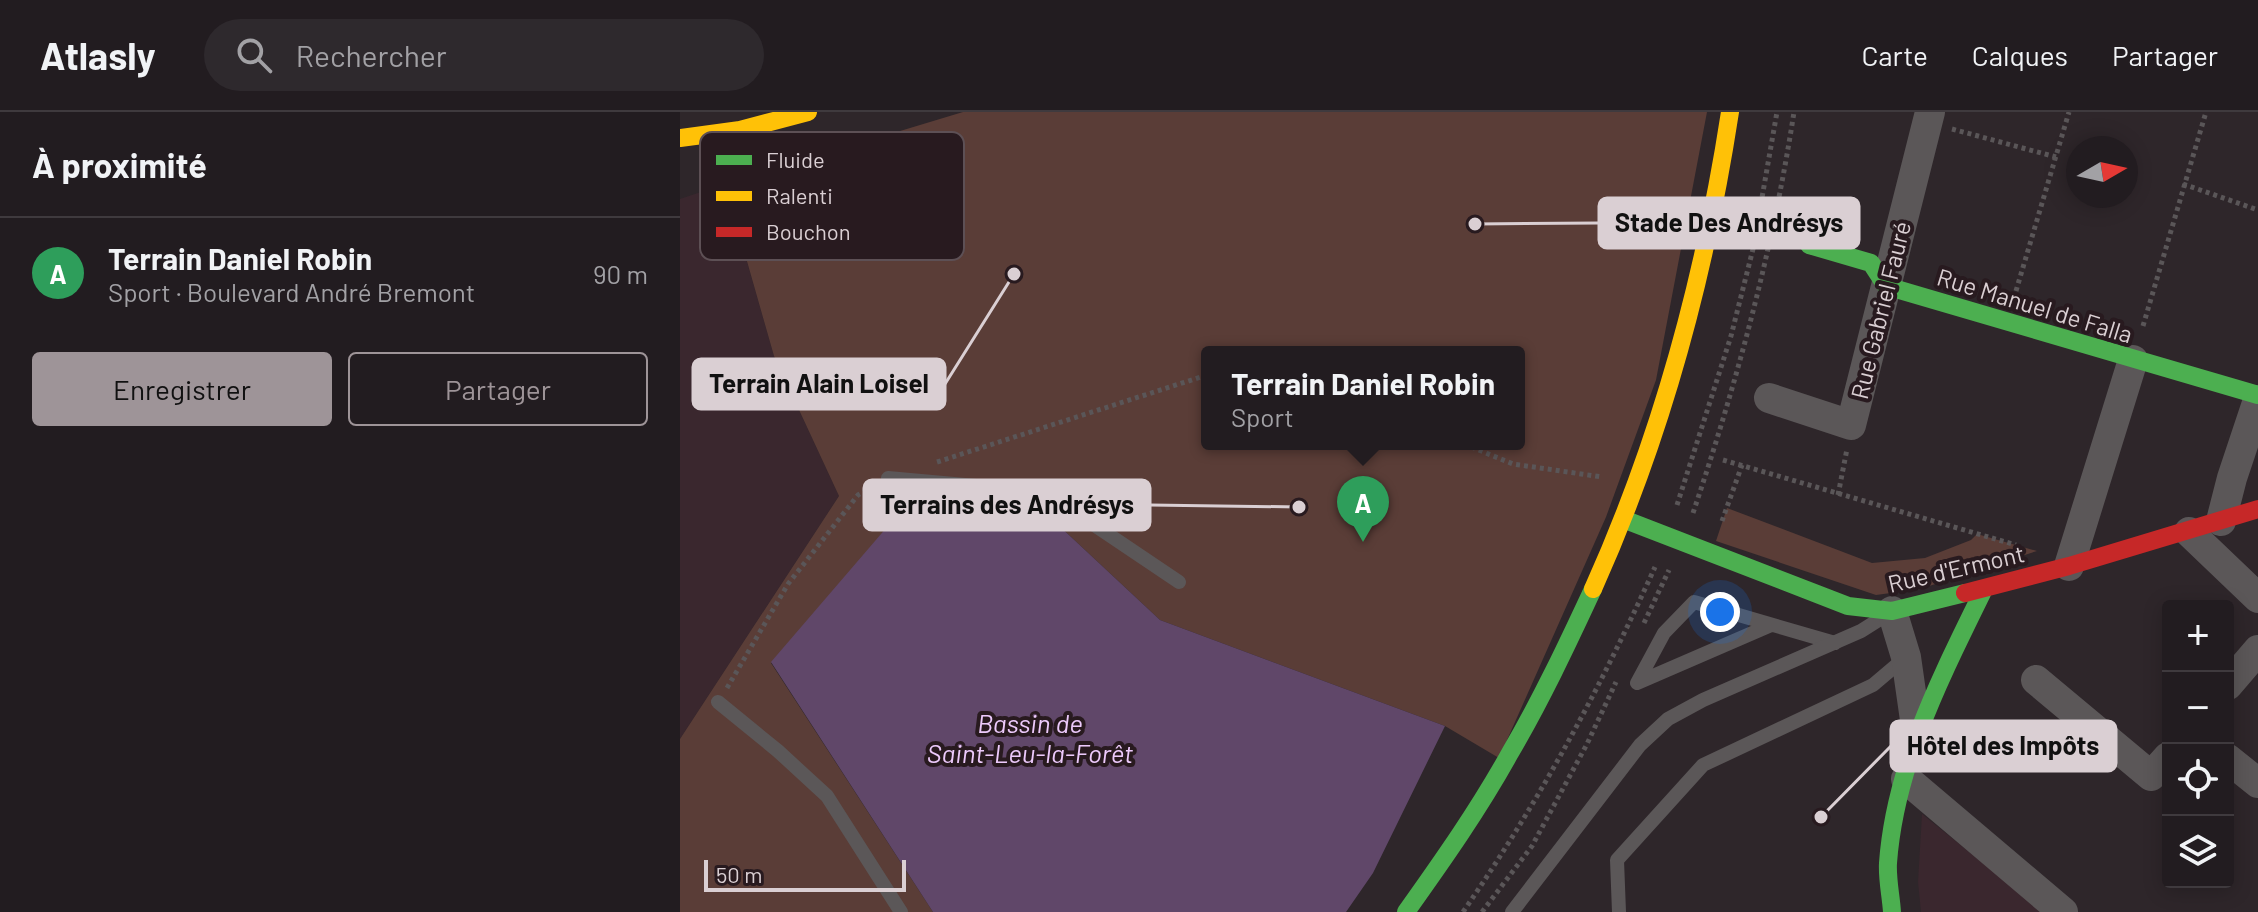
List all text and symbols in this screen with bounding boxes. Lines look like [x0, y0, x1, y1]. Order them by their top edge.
search box [204, 19, 764, 91]
text: Atlasly [40, 32, 156, 78]
icon: search [232, 33, 276, 77]
text: Rechercher [296, 37, 447, 73]
text: Carte [1861, 38, 1928, 72]
text: Calques [1972, 38, 2068, 72]
text: Partager [2112, 38, 2218, 72]
legend [700, 132, 964, 260]
north arrow [2066, 136, 2138, 208]
text: À proximité [32, 144, 207, 185]
text: Fluide [766, 146, 825, 172]
text: Ralenti [766, 182, 833, 208]
callout: Stade Des Andrésys [1599, 198, 1859, 248]
text: Stade Des Andrésys [1615, 206, 1843, 237]
text: Bouchon [766, 218, 851, 244]
street label: Rue Gabriel Fauré [1844, 218, 1916, 402]
text: Terrain Daniel Robin [108, 240, 372, 276]
text: A [49, 258, 67, 289]
text: 90 m [593, 258, 648, 289]
street label: Rue Manuel de Falla [1934, 262, 2136, 348]
text: Sport · Boulevard André Bremont [108, 276, 475, 307]
popup [1201, 346, 1525, 450]
button: Enregistrer [32, 352, 332, 426]
button: Partager [348, 352, 648, 426]
callout: Terrain Alain Loisel [693, 359, 945, 409]
text: Terrain Daniel Robin [1231, 365, 1495, 401]
text: Terrain Alain Loisel [709, 367, 929, 398]
text: Sport [1231, 401, 1294, 432]
pin: A [1337, 476, 1389, 542]
callout: Terrains des Andrésys [864, 480, 1150, 530]
text: Terrains des Andrésys [880, 488, 1134, 519]
street label: Rue d'Ermont [1885, 538, 2027, 598]
your location [1700, 592, 1740, 632]
map controls [2162, 600, 2234, 888]
button: + [2162, 600, 2234, 672]
button: − [2162, 672, 2234, 744]
water label: Bassin de Saint-Leu-la-Forêt [927, 707, 1133, 768]
callout: Hôtel des Impôts [1891, 721, 2116, 771]
text: Hôtel des Impôts [1907, 729, 2099, 760]
button: locate [2162, 744, 2234, 816]
button: layers [2162, 816, 2234, 888]
scale bar [704, 856, 906, 892]
text: 50 m [716, 861, 762, 887]

